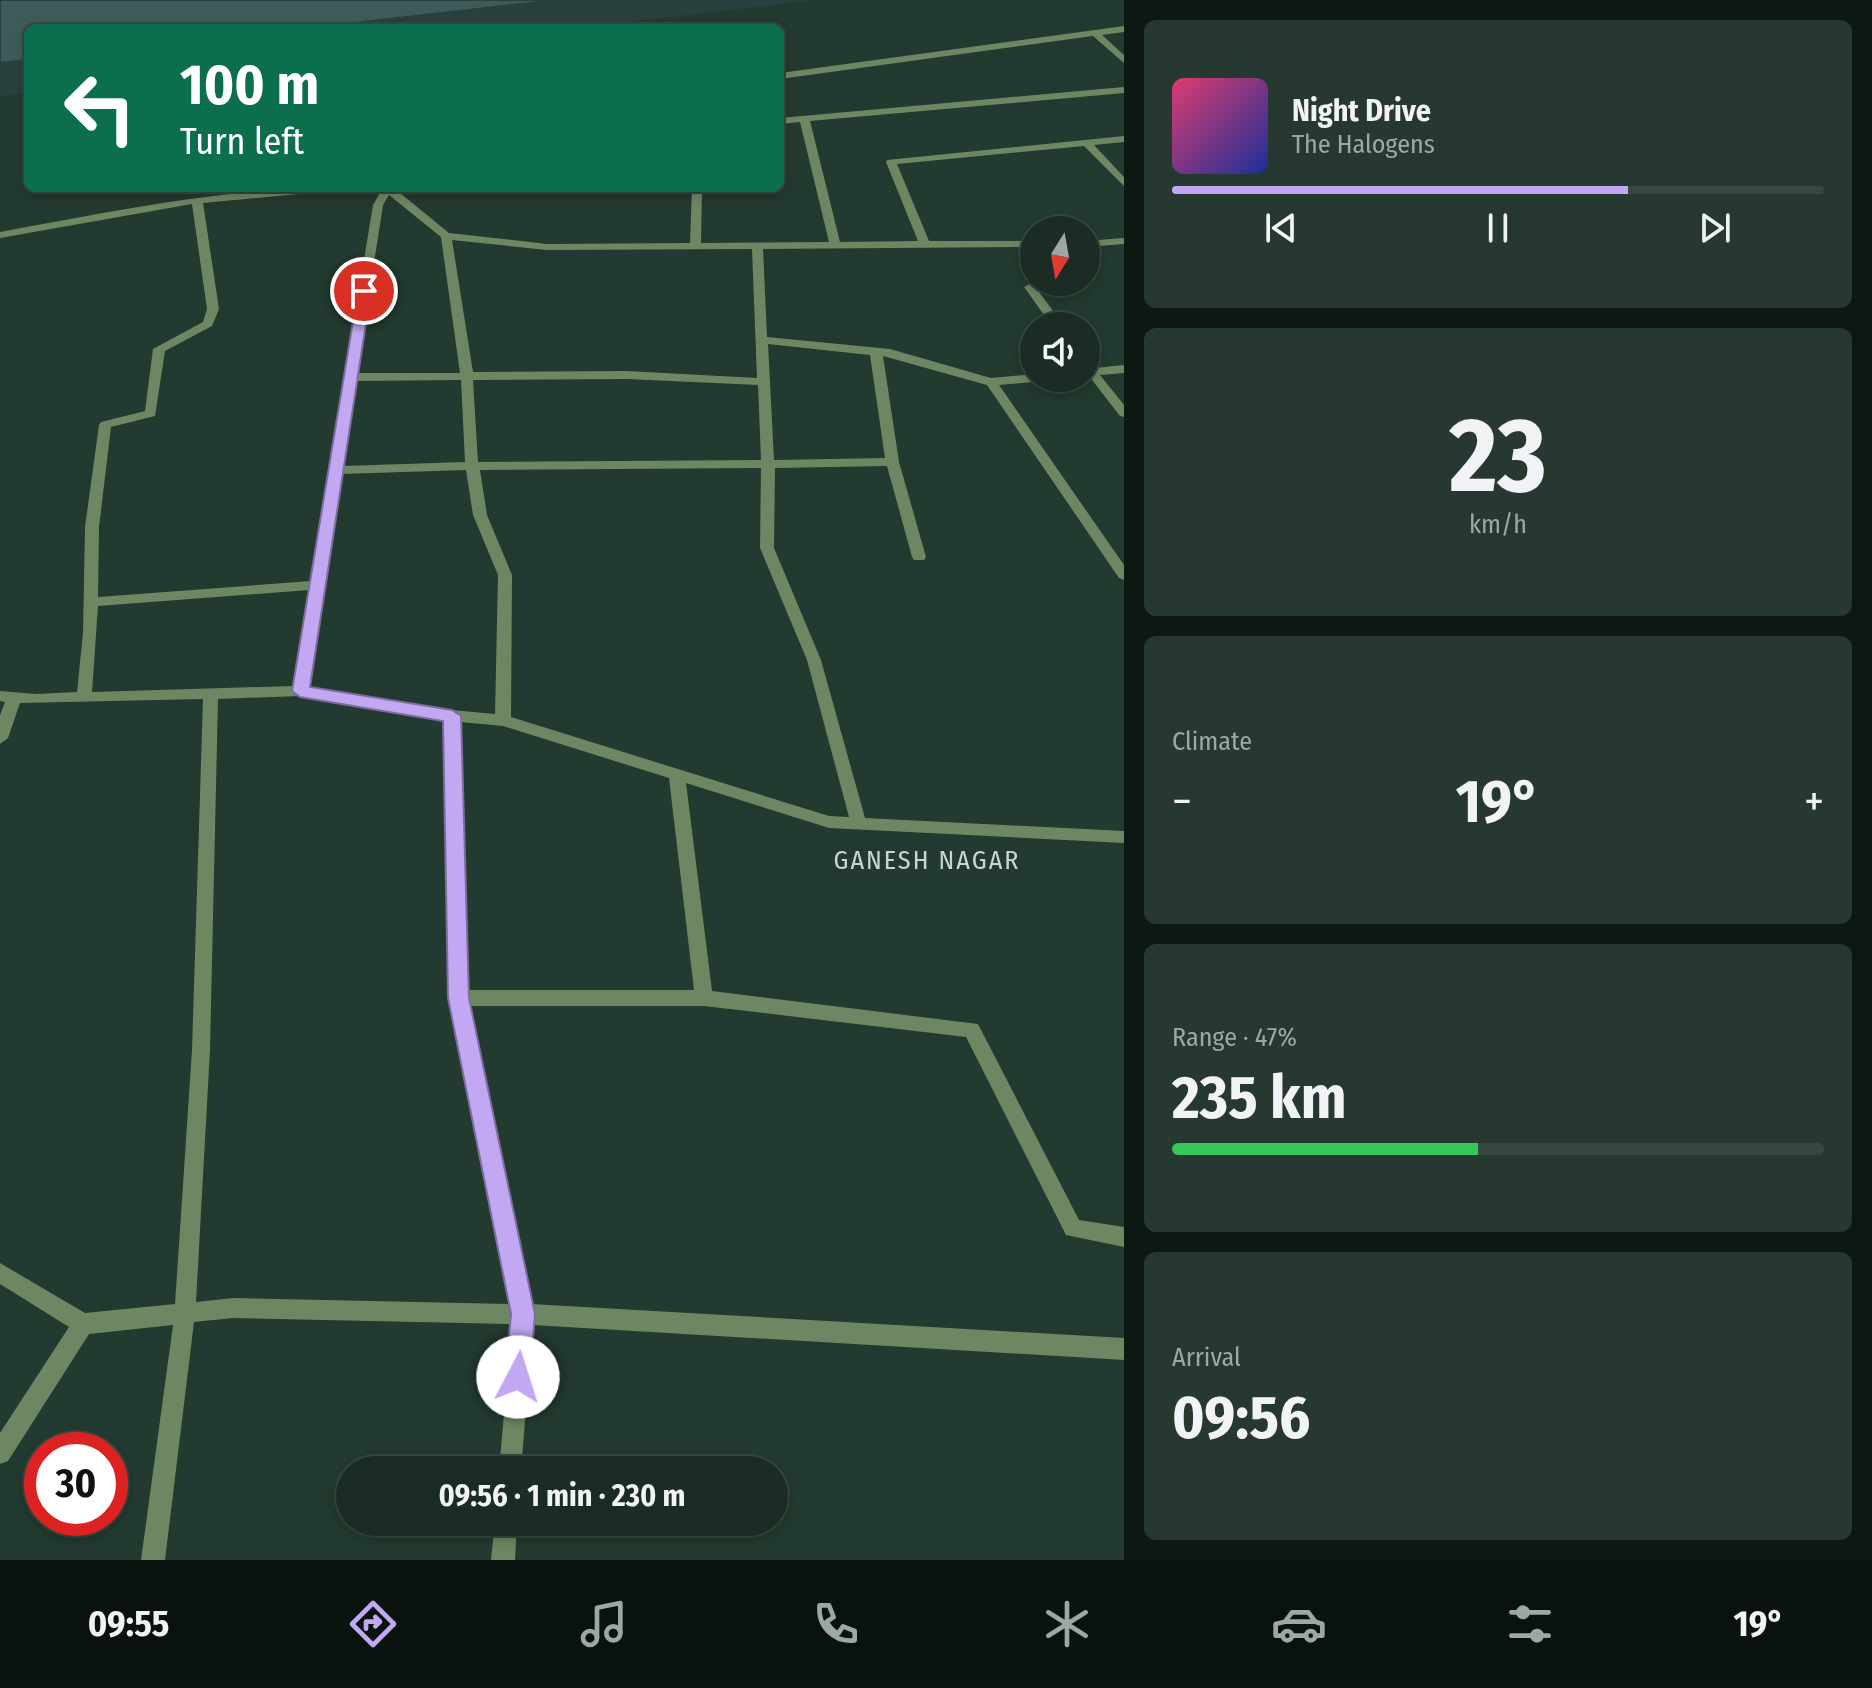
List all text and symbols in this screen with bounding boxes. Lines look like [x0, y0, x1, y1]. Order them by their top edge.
text: 100 m [180, 52, 319, 119]
icon: left [48, 56, 152, 160]
text: Night Drive [1292, 93, 1431, 129]
text: Turn left [180, 120, 304, 164]
text: The Halogens [1292, 129, 1435, 160]
icon: previous [1259, 206, 1303, 250]
icon: pause [1476, 206, 1520, 250]
icon: next [1693, 206, 1737, 250]
north arrow [1020, 216, 1100, 296]
map controls [1020, 216, 1100, 392]
pin [330, 257, 398, 325]
icon: arrive [342, 269, 386, 313]
button: sound [1020, 312, 1100, 392]
text: 23 [1449, 394, 1547, 519]
text: km/h [1469, 509, 1527, 540]
text: Climate [1172, 726, 1252, 757]
text: 19° [1456, 766, 1540, 838]
text: − [1172, 775, 1192, 828]
text: + [1804, 775, 1824, 828]
district label: GANESH NAGAR [834, 845, 1021, 876]
text: Range · 47% [1172, 1022, 1297, 1053]
text: 235 km [1172, 1062, 1346, 1134]
position arrow [476, 1335, 560, 1419]
text: Arrival [1172, 1342, 1241, 1373]
text: 09:56 [1172, 1382, 1310, 1454]
speed limit sign: 30 [24, 1432, 128, 1536]
text: 09:56 · 1 min · 230 m [439, 1478, 685, 1514]
icon: directions [345, 1596, 401, 1652]
icon: music [576, 1596, 632, 1652]
icon: phone [808, 1596, 864, 1652]
icon: climate [1039, 1596, 1095, 1652]
icon: car [1271, 1596, 1327, 1652]
icon: filters [1502, 1596, 1558, 1652]
text: 09:55 [88, 1602, 169, 1646]
text: 19° [1733, 1602, 1784, 1646]

